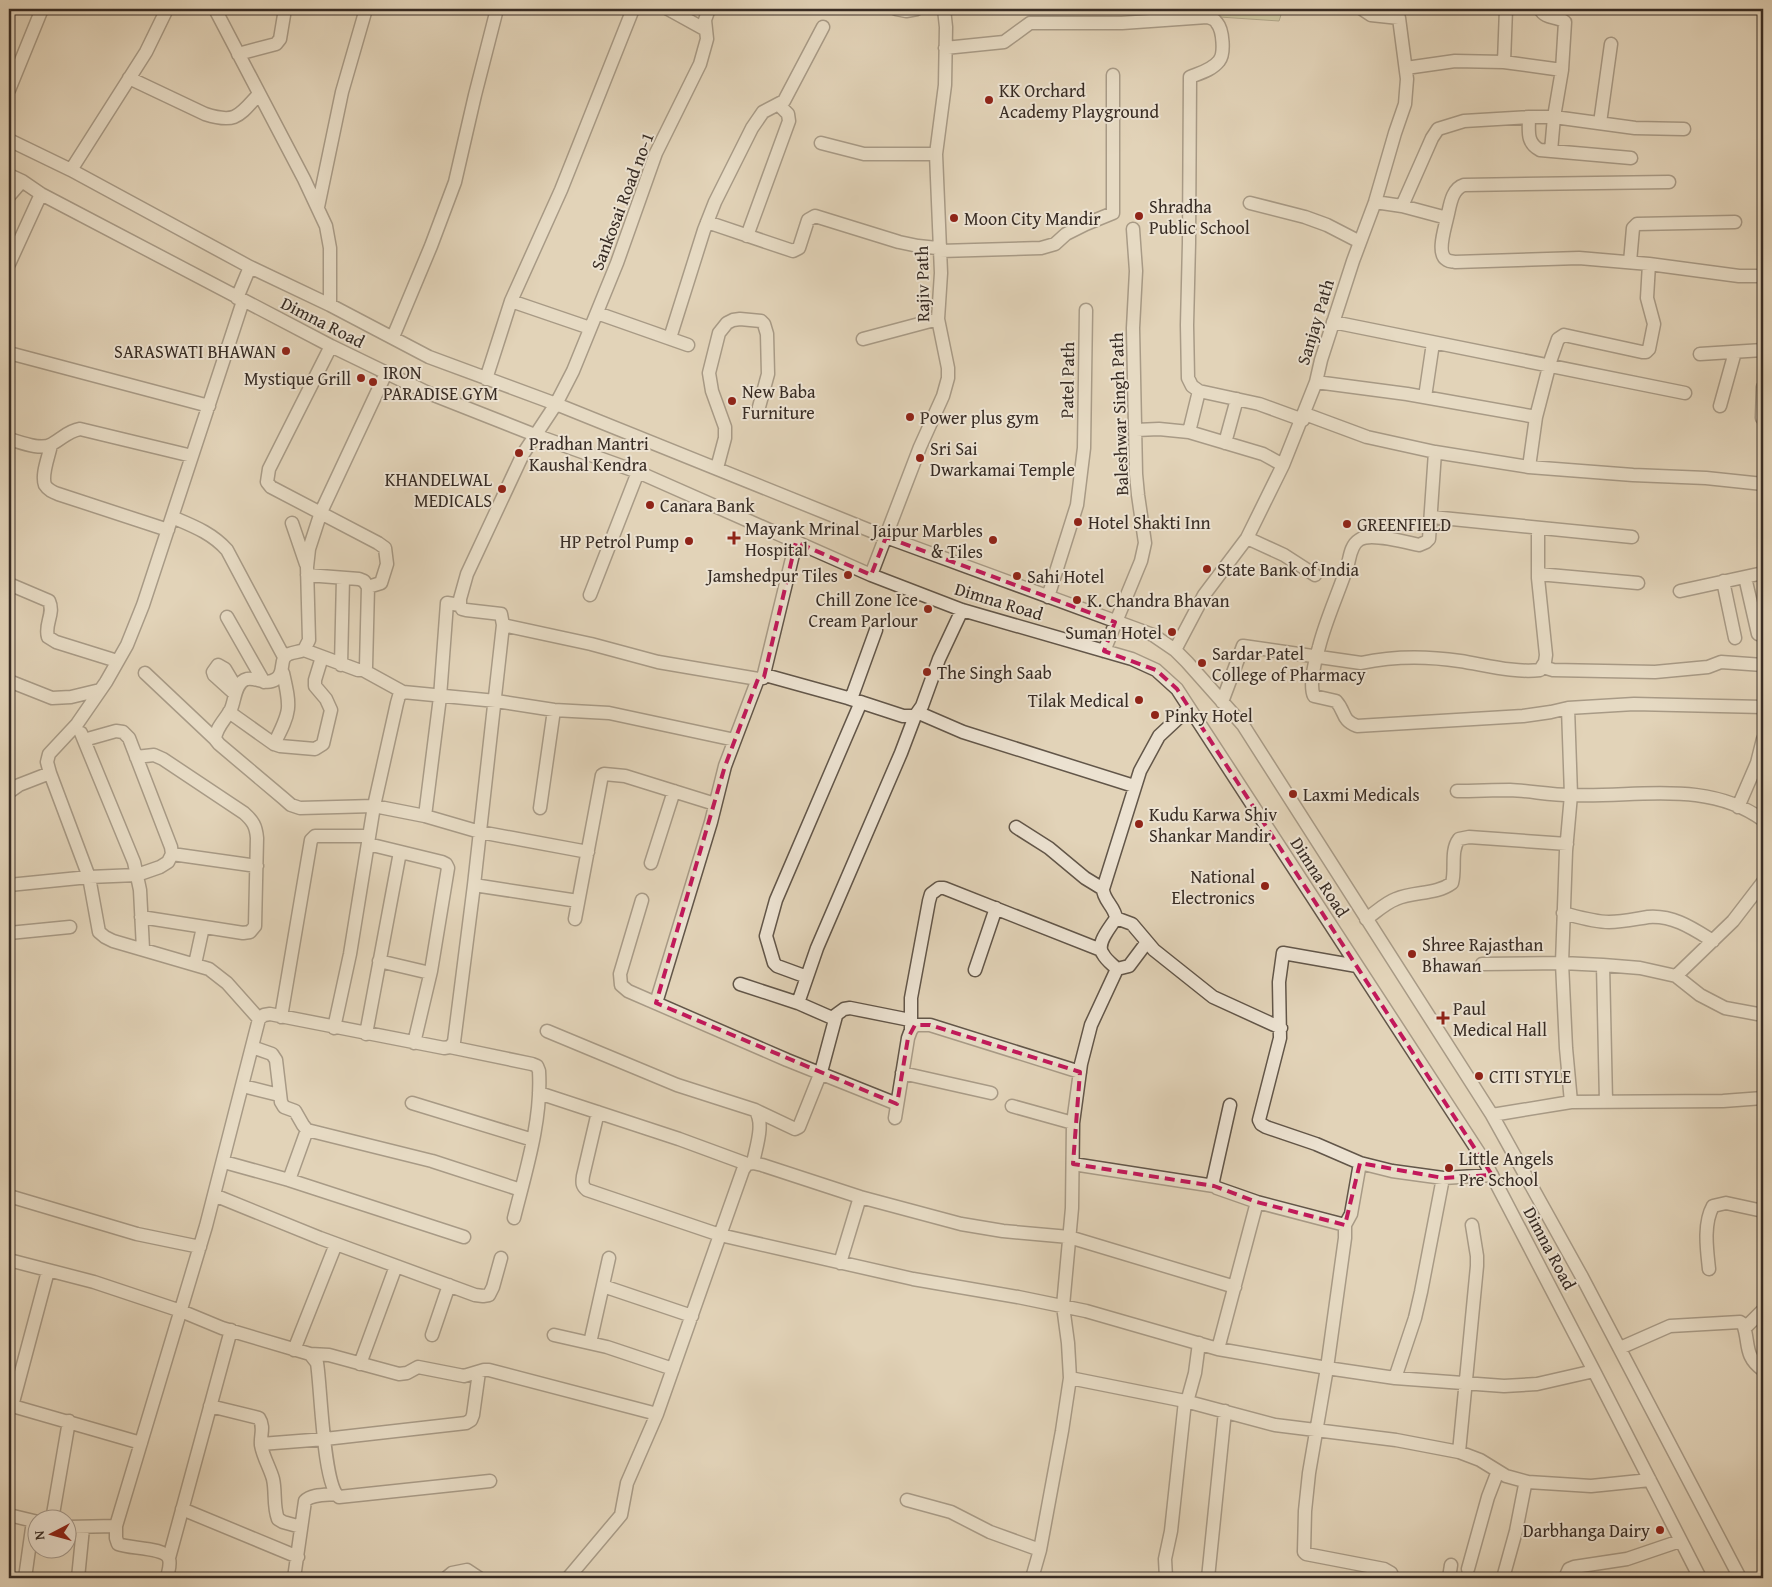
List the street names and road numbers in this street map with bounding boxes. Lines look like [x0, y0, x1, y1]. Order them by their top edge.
street label: Sankosai Road no-1 [583, 128, 661, 274]
street label: Rajiv Path [908, 246, 936, 322]
street label: Sanjay Path [1289, 276, 1341, 368]
street label: Dimna Road [276, 289, 370, 355]
street label: Baleshwar Singh Path [1103, 332, 1135, 496]
street label: Patel Path [1053, 341, 1081, 419]
street label: Dimna Road [952, 575, 1047, 627]
street label: Dimna Road [1284, 832, 1356, 923]
street label: Dimna Road [1517, 1202, 1583, 1295]

